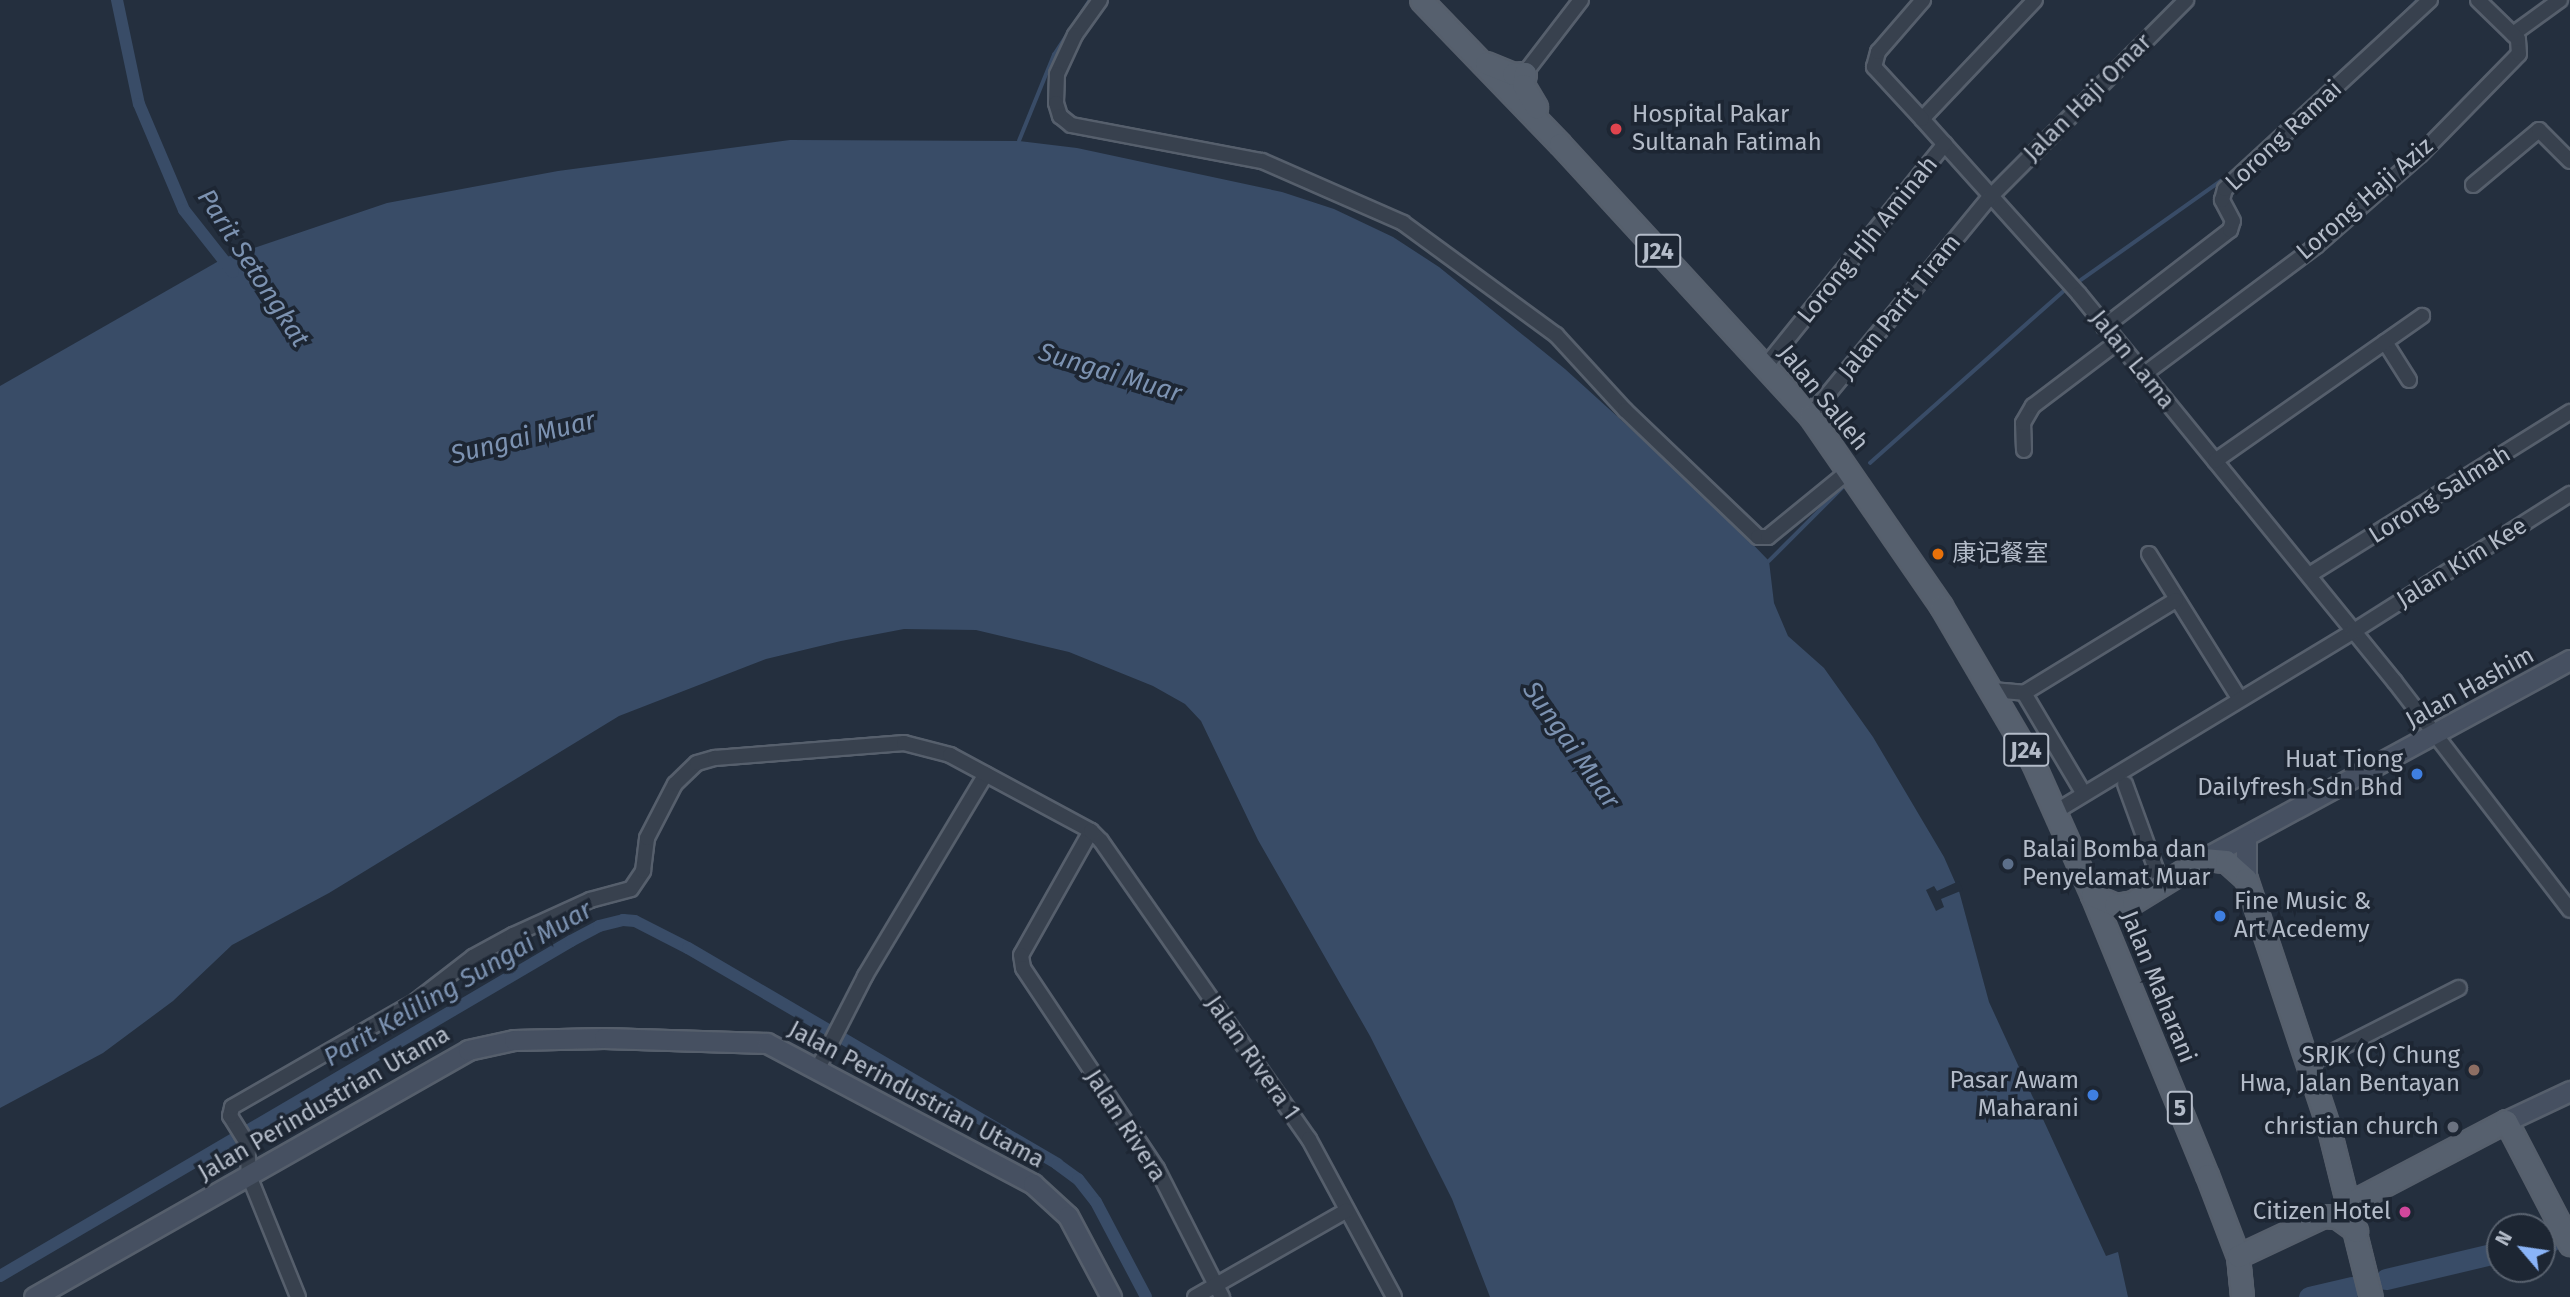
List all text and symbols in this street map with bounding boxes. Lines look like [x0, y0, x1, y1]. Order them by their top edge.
street label: Jalan Haji Omar [2018, 28, 2158, 168]
street label: Lorong Ramai [2220, 75, 2348, 197]
place label: Hospital Pakar Sultanah Fatimah [1632, 101, 1822, 157]
marker: Hospital Pakar Sultanah Fatimah [1606, 119, 1626, 139]
street label: Lorong Haji Aziz [2291, 132, 2439, 266]
street label: Lorong Hjh Aminah [1792, 151, 1944, 329]
water label: Parit Setongkat [190, 183, 316, 353]
street label: Jalan Parit Tiram [1833, 229, 1967, 385]
road number: J24 [1634, 232, 1682, 270]
street label: Jalan Lama [2083, 305, 2181, 415]
water label: Sungai Muar [1035, 336, 1185, 410]
street label: Jalan Salleh [1772, 339, 1874, 457]
water label: Sungai Muar [448, 405, 598, 471]
street label: Lorong Salmah [2364, 440, 2516, 550]
street label: Jalan Kim Kee [2391, 511, 2533, 615]
place label: 康记餐室 [1952, 540, 2048, 568]
marker: 康记餐室 [1930, 546, 1946, 562]
street label: Jalan Hashim [2401, 641, 2539, 735]
water label: Sungai Muar [1516, 676, 1626, 814]
road number: J24 [2002, 730, 2050, 770]
place label: Huat Tiong Dailyfresh Sdn Bhd [2197, 746, 2403, 802]
marker: Huat Tiong Dailyfresh Sdn Bhd [2409, 766, 2425, 782]
place label: Balai Bomba dan Penyelamat Muar [2022, 836, 2211, 892]
marker: Balai Bomba dan Penyelamat Muar [2000, 856, 2016, 872]
place label: Fine Music & Art Acedemy [2234, 888, 2371, 944]
water label: Parit Keliling Sungai Muar [318, 894, 598, 1074]
street label: Jalan Maharani [2114, 907, 2202, 1067]
marker: Fine Music & Art Acedemy [2212, 908, 2228, 924]
street label: Jalan Rivera 1 [1199, 990, 1305, 1126]
street label: Jalan Perindustrian Utama [783, 1015, 1049, 1175]
street label: Jalan Perindustrian Utama [193, 1020, 455, 1188]
place label: SRJK (C) Chung Hwa, Jalan Bentayan [2240, 1042, 2460, 1098]
marker: SRJK (C) Chung Hwa, Jalan Bentayan [2466, 1062, 2482, 1078]
street label: Jalan Rivera [1078, 1064, 1172, 1188]
place label: Pasar Awam Maharani [1950, 1067, 2079, 1123]
marker: Pasar Awam Maharani [2085, 1087, 2101, 1103]
road number: 5 [2166, 1088, 2194, 1128]
place label: christian church [2264, 1113, 2439, 1141]
marker: christian church [2445, 1119, 2461, 1135]
place label: Citizen Hotel [2253, 1198, 2391, 1226]
marker: Citizen Hotel [2397, 1204, 2413, 1220]
north arrow [2486, 1213, 2556, 1283]
text: N [2491, 1227, 2517, 1250]

